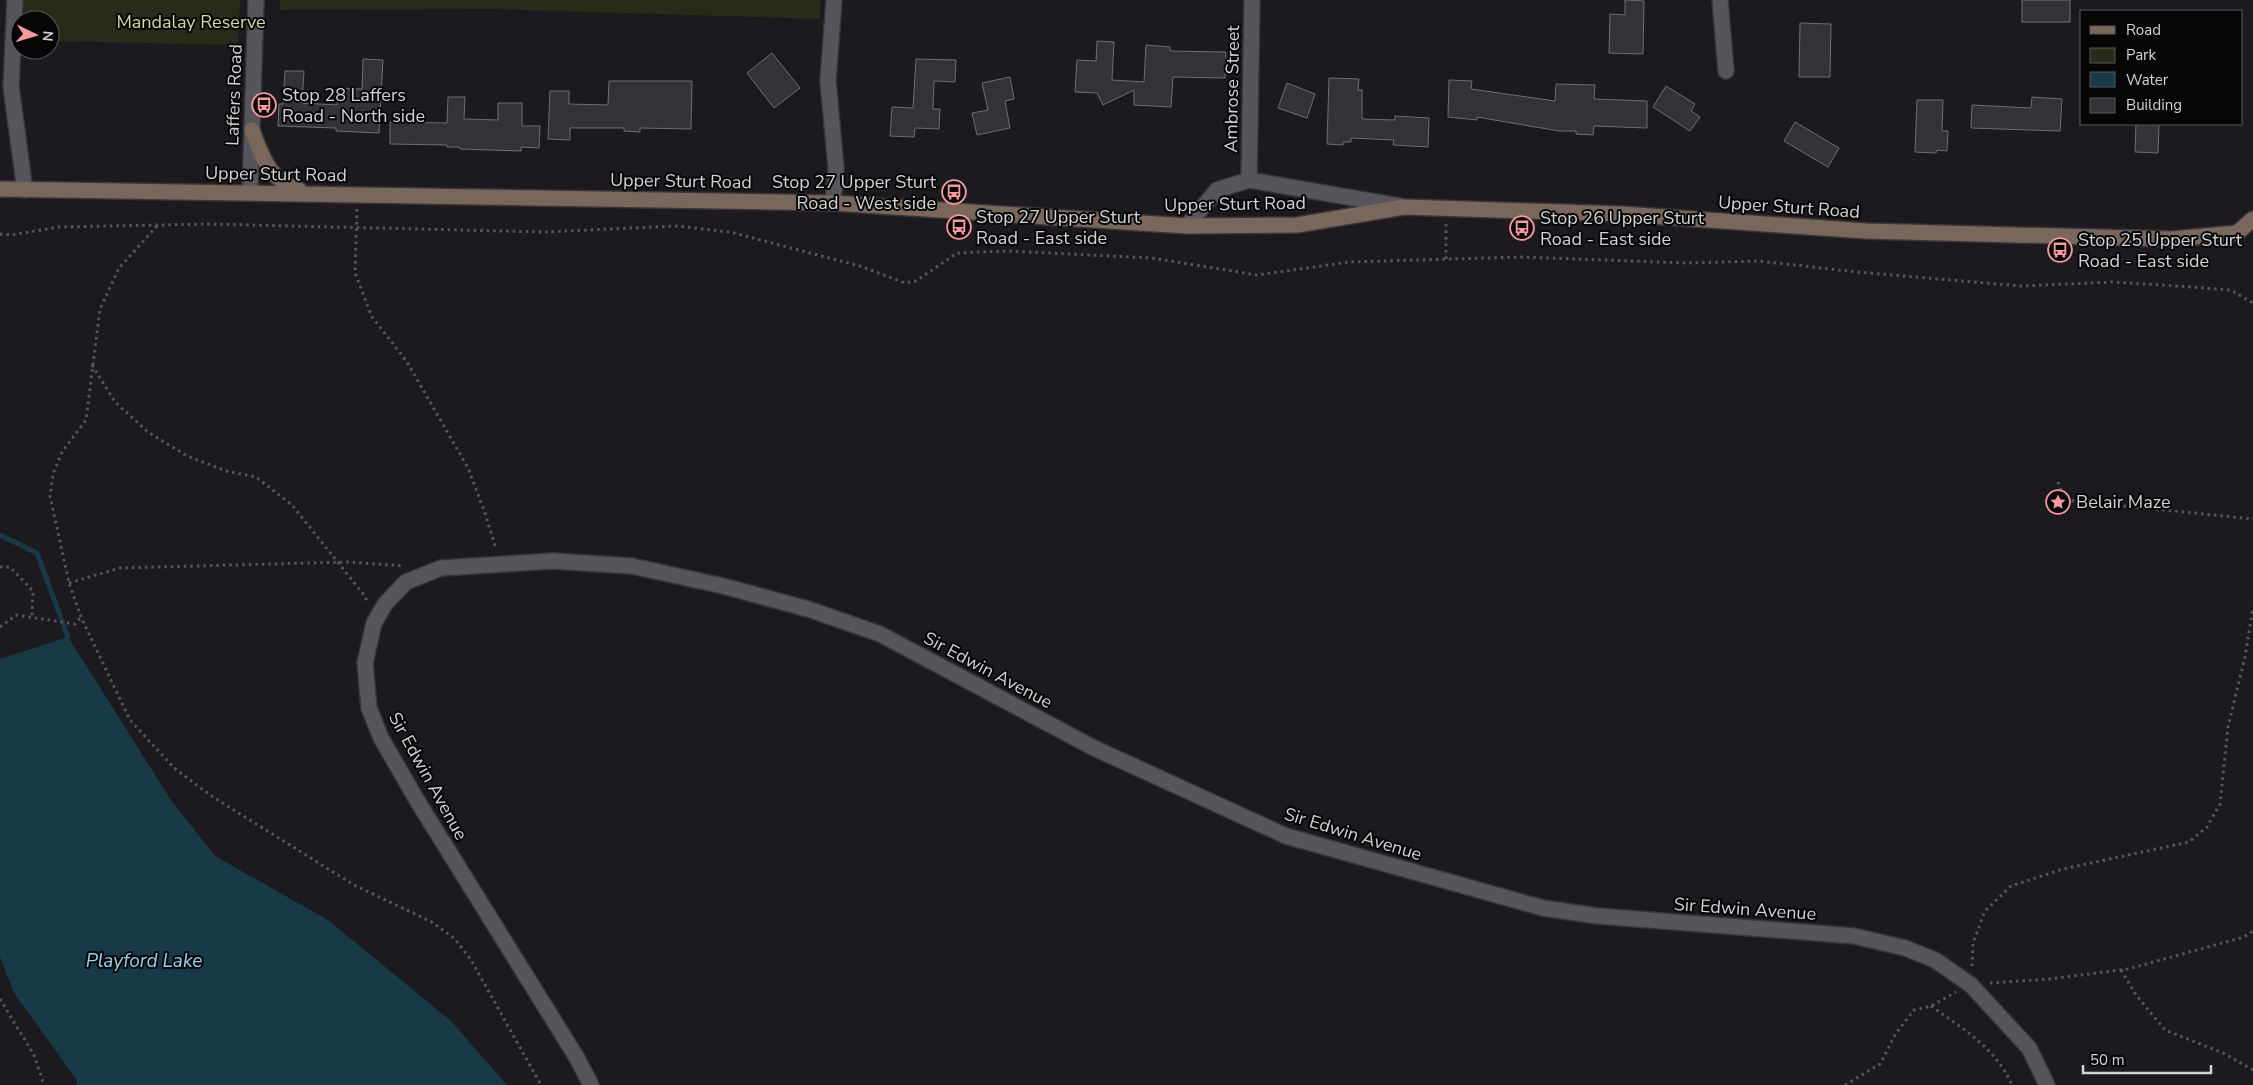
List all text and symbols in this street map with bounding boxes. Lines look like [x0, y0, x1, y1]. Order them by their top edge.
north arrow [10, 10, 60, 60]
park label: Mandalay Reserve [116, 10, 266, 34]
legend [2080, 10, 2243, 125]
text: Road [2126, 20, 2161, 40]
street label: Ambrose Street [1219, 24, 1245, 153]
text: N [38, 30, 57, 42]
street label: Laffers Road [220, 44, 248, 146]
text: Park [2126, 45, 2156, 65]
text: Water [2126, 70, 2169, 90]
place label: Stop 28 Laffers Road - North side [282, 83, 425, 128]
bus stop icon: Stop 28 Laffers Road - North side [251, 92, 277, 118]
text: Building [2126, 95, 2182, 115]
street label: Upper Sturt Road [205, 161, 347, 187]
street label: Upper Sturt Road [610, 168, 752, 194]
place label: Stop 27 Upper Sturt Road - West side [772, 170, 937, 215]
bus stop icon: Stop 27 Upper Sturt Road - West side [941, 179, 967, 205]
street label: Upper Sturt Road [1717, 190, 1861, 224]
street label: Upper Sturt Road [1164, 191, 1306, 217]
place label: Stop 27 Upper Sturt Road - East side [976, 205, 1141, 250]
place label: Stop 26 Upper Sturt Road - East side [1540, 206, 1705, 251]
bus stop icon: Stop 27 Upper Sturt Road - East side [946, 214, 972, 240]
bus stop icon: Stop 26 Upper Sturt Road - East side [1509, 215, 1535, 241]
place label: Stop 25 Upper Sturt Road - East side [2078, 228, 2243, 273]
bus stop icon: Stop 25 Upper Sturt Road - East side [2047, 237, 2073, 263]
place icon: Belair Maze [2045, 489, 2071, 515]
place label: Belair Maze [2076, 490, 2171, 514]
street label: Sir Edwin Avenue [919, 626, 1057, 714]
street label: Sir Edwin Avenue [383, 708, 473, 844]
street label: Sir Edwin Avenue [1281, 802, 1425, 866]
street label: Sir Edwin Avenue [1673, 892, 1817, 926]
water label: Playford Lake [86, 948, 202, 974]
scale bar [2083, 1042, 2210, 1074]
text: 50 m [2090, 1050, 2125, 1070]

